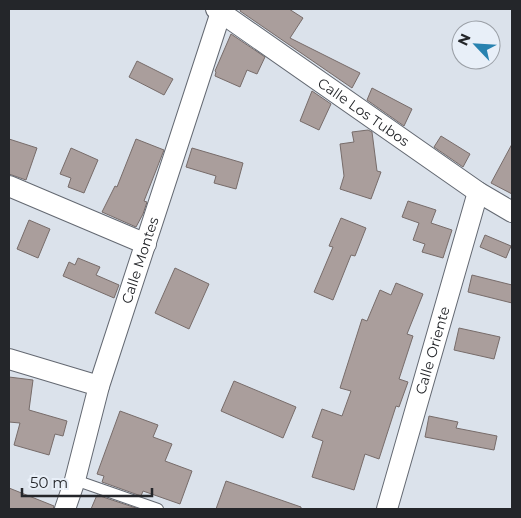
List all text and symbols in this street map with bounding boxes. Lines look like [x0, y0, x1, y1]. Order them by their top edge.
north arrow [451, 20, 501, 70]
text: N [454, 31, 475, 48]
street label: Calle Los Tubos [314, 74, 413, 150]
street label: Calle Montes [117, 214, 163, 306]
street label: Calle Oriente [411, 304, 454, 396]
scale bar [22, 466, 152, 498]
text: 50 m [30, 473, 68, 492]

